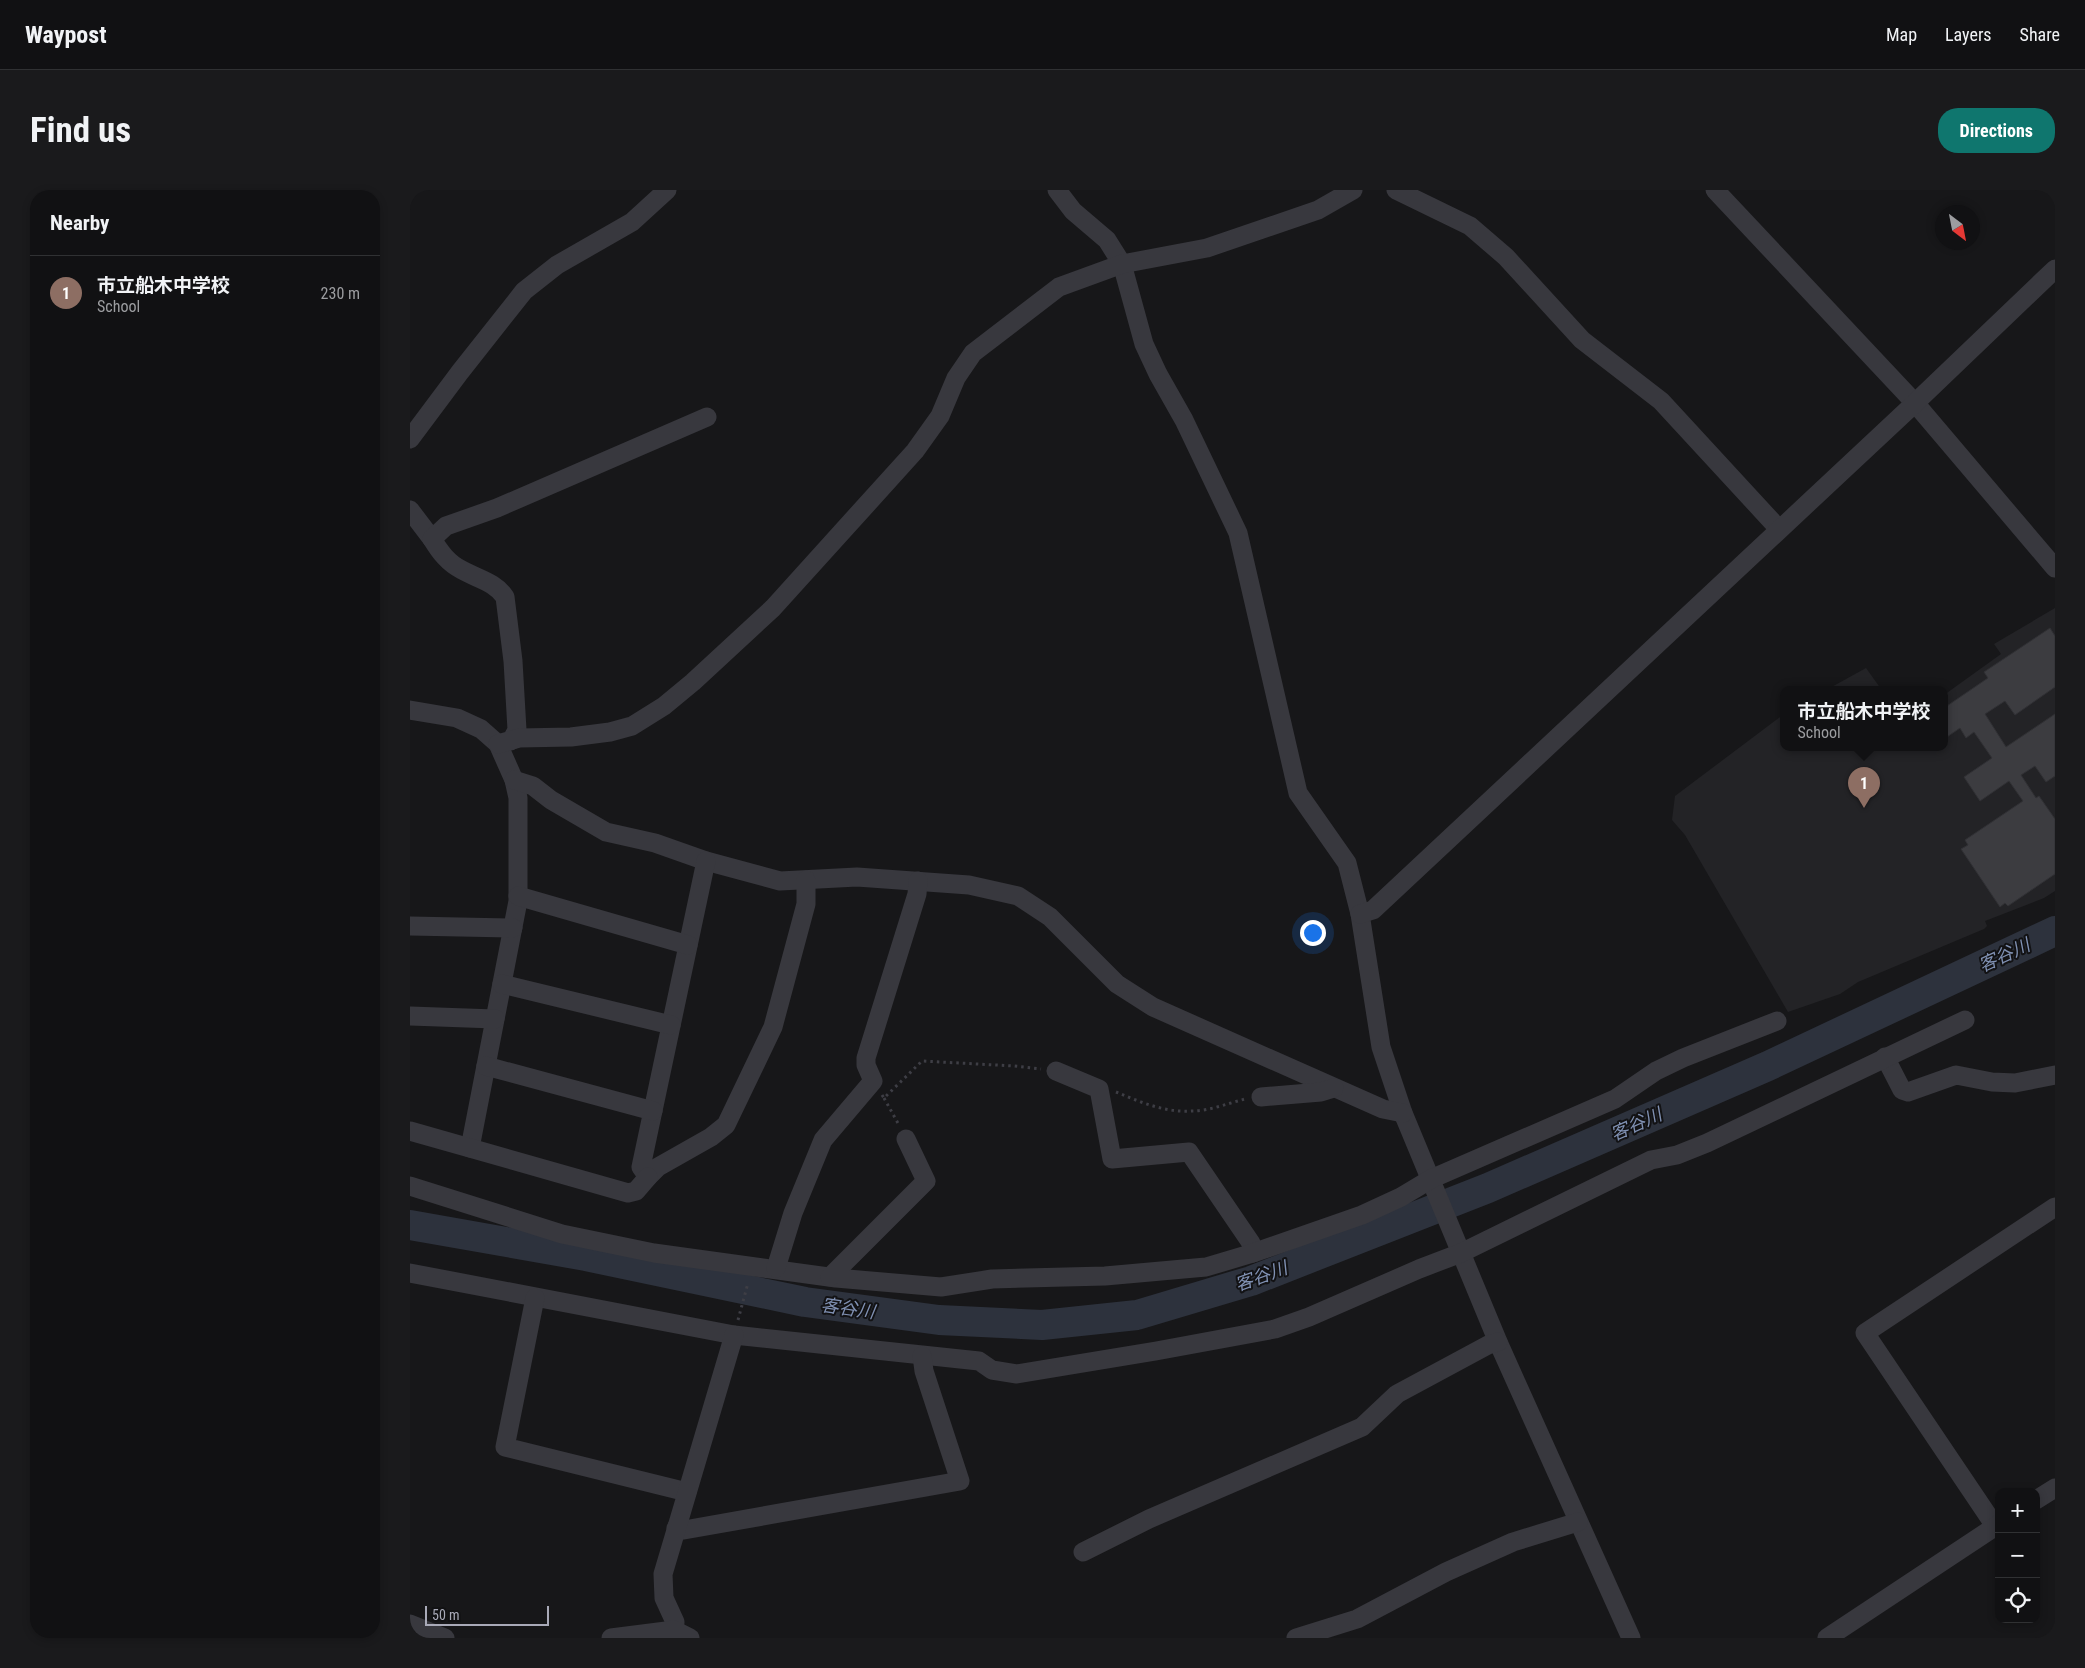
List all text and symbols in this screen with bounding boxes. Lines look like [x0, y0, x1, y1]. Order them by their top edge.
text: Waypost [25, 21, 107, 49]
text: Map [1886, 24, 1917, 45]
text: Layers [1945, 24, 1992, 45]
text: Share [2020, 24, 2060, 45]
button: Directions [1938, 108, 2055, 153]
text: Find us [30, 110, 131, 151]
north arrow [1935, 205, 1980, 250]
text: Nearby [50, 211, 109, 235]
text: 市立船木中学校 [97, 274, 230, 297]
text: 1 [62, 284, 70, 303]
text: 230 m [321, 284, 360, 303]
text: School [97, 297, 140, 316]
popup [1780, 686, 1948, 751]
text: 市立船木中学校 [1797, 700, 1931, 723]
text: School [1797, 723, 1841, 742]
pin: 1 [1848, 767, 1880, 808]
your location [1300, 920, 1326, 946]
water label: 客谷川 [1975, 933, 2035, 976]
water label: 客谷川 [1607, 1103, 1667, 1145]
water label: 客谷川 [1232, 1256, 1292, 1295]
water label: 客谷川 [820, 1294, 878, 1322]
map controls [1995, 1488, 2040, 1623]
button: + [1995, 1488, 2040, 1533]
button: − [1995, 1533, 2040, 1578]
button: locate [1995, 1578, 2040, 1623]
scale bar [425, 1603, 549, 1626]
text: 50 m [432, 1607, 460, 1623]

